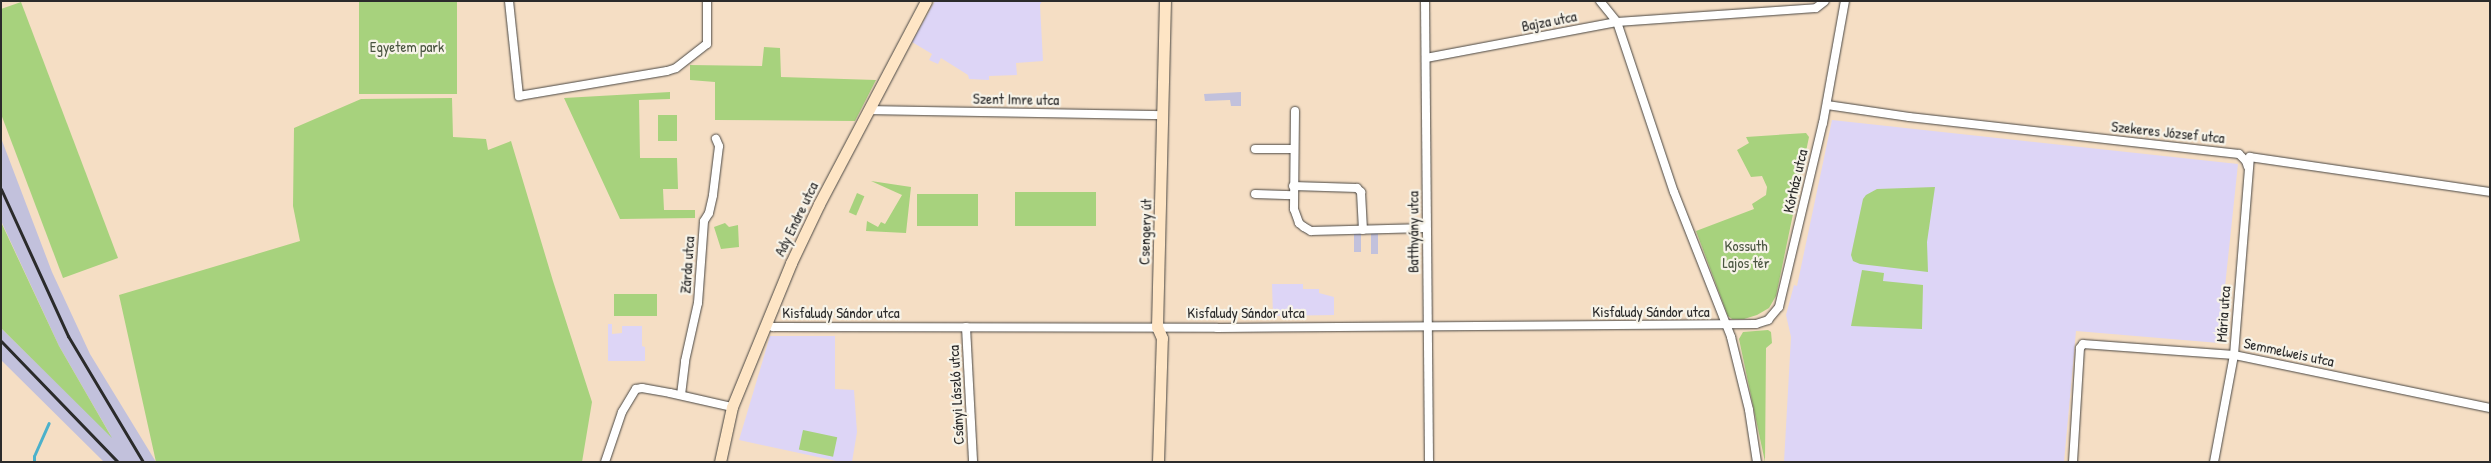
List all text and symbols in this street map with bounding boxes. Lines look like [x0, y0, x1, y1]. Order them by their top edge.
street label: Bajza utca [1520, 7, 1578, 35]
park label: Egyetem park [370, 38, 444, 56]
street label: Szent Imre utca [973, 89, 1059, 109]
street label: Szekeres József utca [2110, 117, 2226, 147]
street label: Kórház utca [1779, 148, 1811, 214]
street label: Ady Endre utca [770, 179, 822, 259]
street label: Batthyány utca [1404, 191, 1422, 273]
street label: Csengery út [1135, 199, 1155, 265]
street label: Zárda utca [676, 236, 698, 294]
park label: Kossuth Lajos tér [1722, 236, 1770, 271]
street label: Mária utca [2212, 285, 2234, 343]
street label: Kisfaludy Sándor utca [1592, 303, 1710, 321]
street label: Kisfaludy Sándor utca [782, 304, 900, 322]
street label: Kisfaludy Sándor utca [1187, 304, 1305, 322]
street label: Semmelweis utca [2242, 334, 2336, 370]
street label: Csányi László utca [944, 345, 968, 445]

